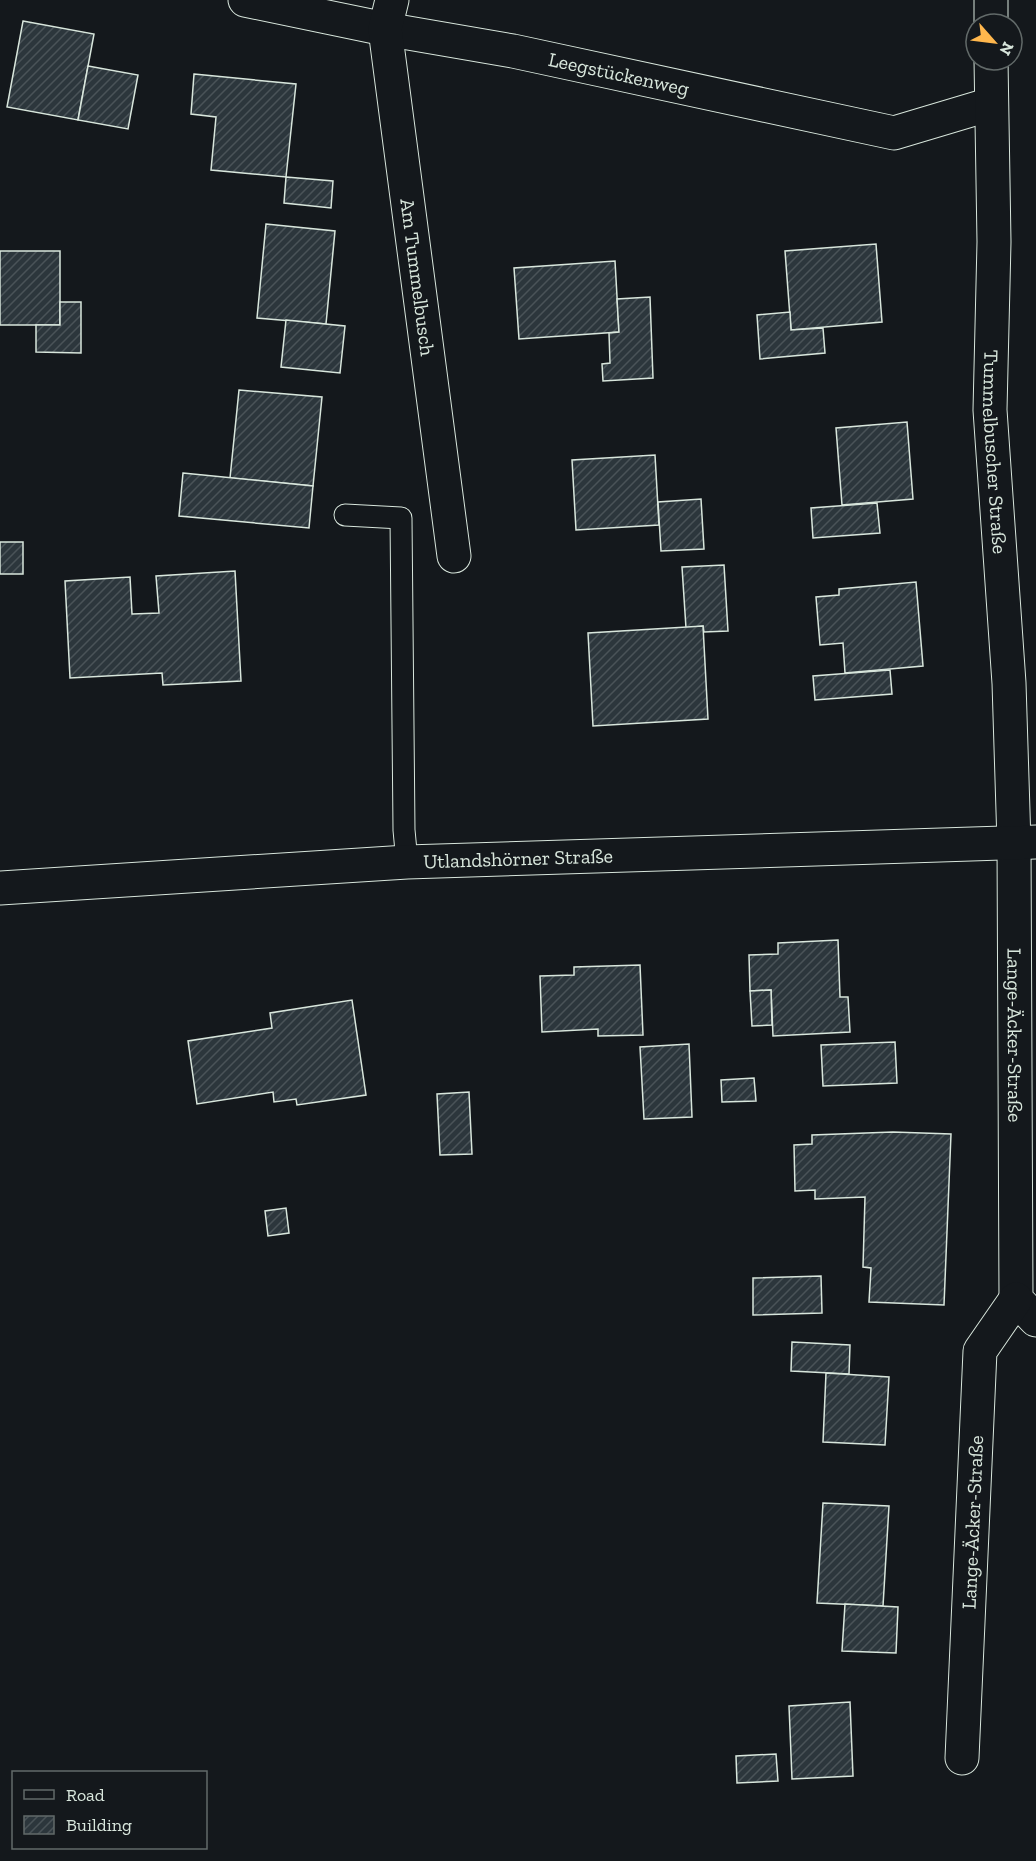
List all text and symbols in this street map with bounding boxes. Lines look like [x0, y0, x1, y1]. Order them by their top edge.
north arrow [964, 12, 1024, 72]
text: N [996, 39, 1018, 59]
street label: Leegstückenweg [546, 47, 691, 101]
street label: Am Tummelbusch [395, 197, 440, 358]
street label: Tummelbuscher Straße [978, 349, 1012, 555]
street label: Utlandshörner Straße [423, 843, 613, 873]
street label: Lange-Äcker-Straße [1002, 948, 1027, 1122]
street label: Lange-Äcker-Straße [957, 1435, 988, 1610]
legend [12, 1771, 207, 1849]
text: Road [66, 1784, 105, 1806]
text: Building [66, 1814, 132, 1836]

